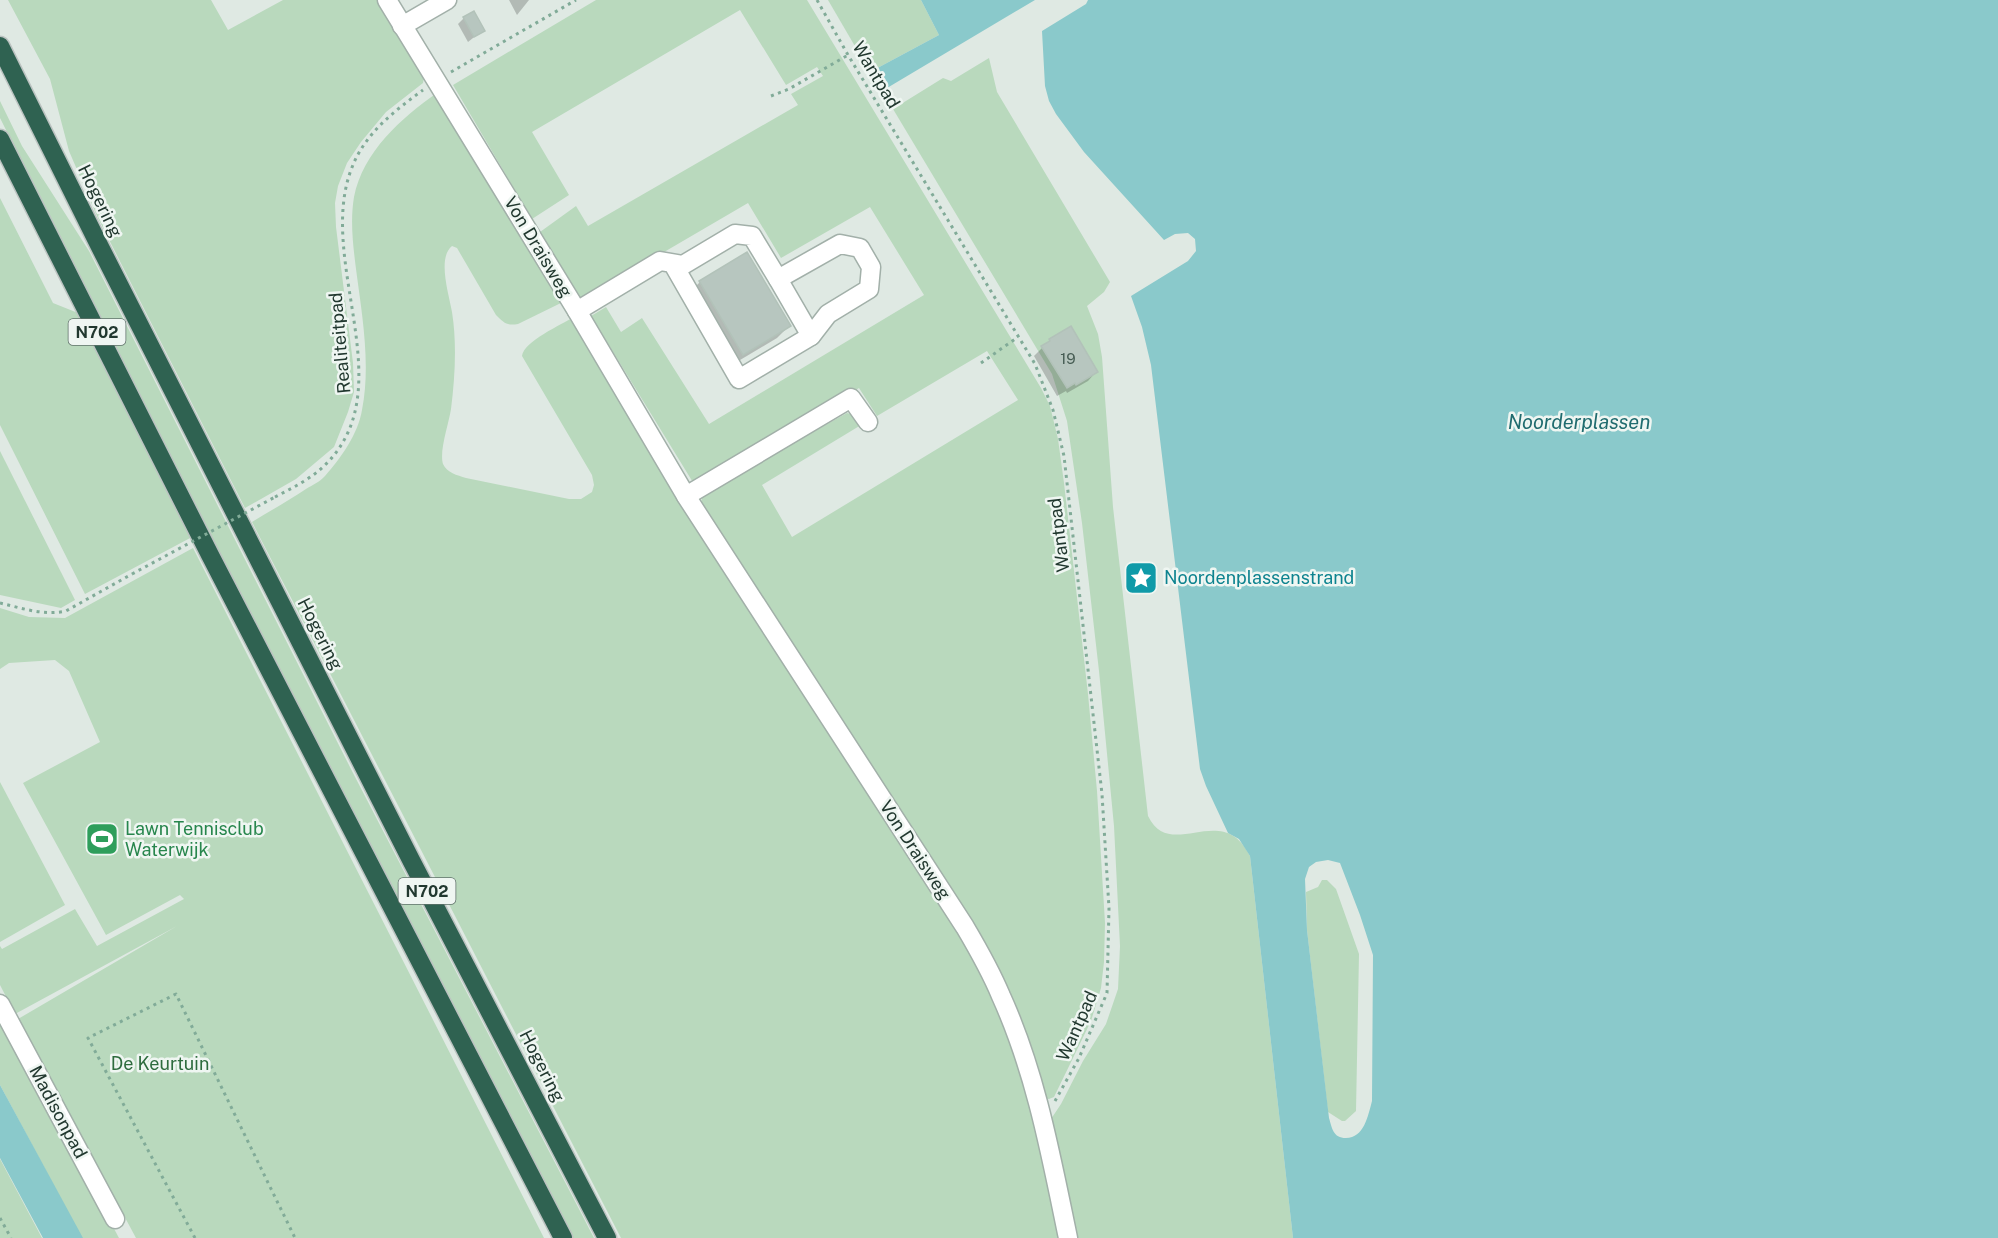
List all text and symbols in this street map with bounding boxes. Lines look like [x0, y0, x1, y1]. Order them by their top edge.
street label: Wantpad [848, 37, 905, 112]
street label: Hogering [74, 161, 127, 240]
street label: Von Draisweg [500, 192, 577, 301]
street label: Realiteitpad [325, 292, 354, 394]
road number: N702 [68, 319, 126, 345]
house number: 19 [1060, 350, 1076, 367]
water label: Noorderplassen [1508, 410, 1650, 434]
street label: Wantpad [1044, 497, 1073, 573]
place icon: Noordenplassenstrand [1123, 560, 1159, 596]
place label: Noordenplassenstrand [1164, 567, 1354, 588]
street label: Hogering [293, 594, 348, 673]
street label: Von Draisweg [876, 796, 955, 903]
place label: Lawn Tennisclub Waterwijk [125, 818, 264, 860]
sports icon: Lawn Tennisclub Waterwijk [84, 821, 120, 857]
road number: N702 [398, 878, 456, 904]
street label: Wantpad [1052, 987, 1101, 1064]
street label: Hogering [515, 1026, 570, 1105]
park label: De Keurtuin [111, 1053, 209, 1074]
street label: Madisonpad [25, 1062, 92, 1162]

